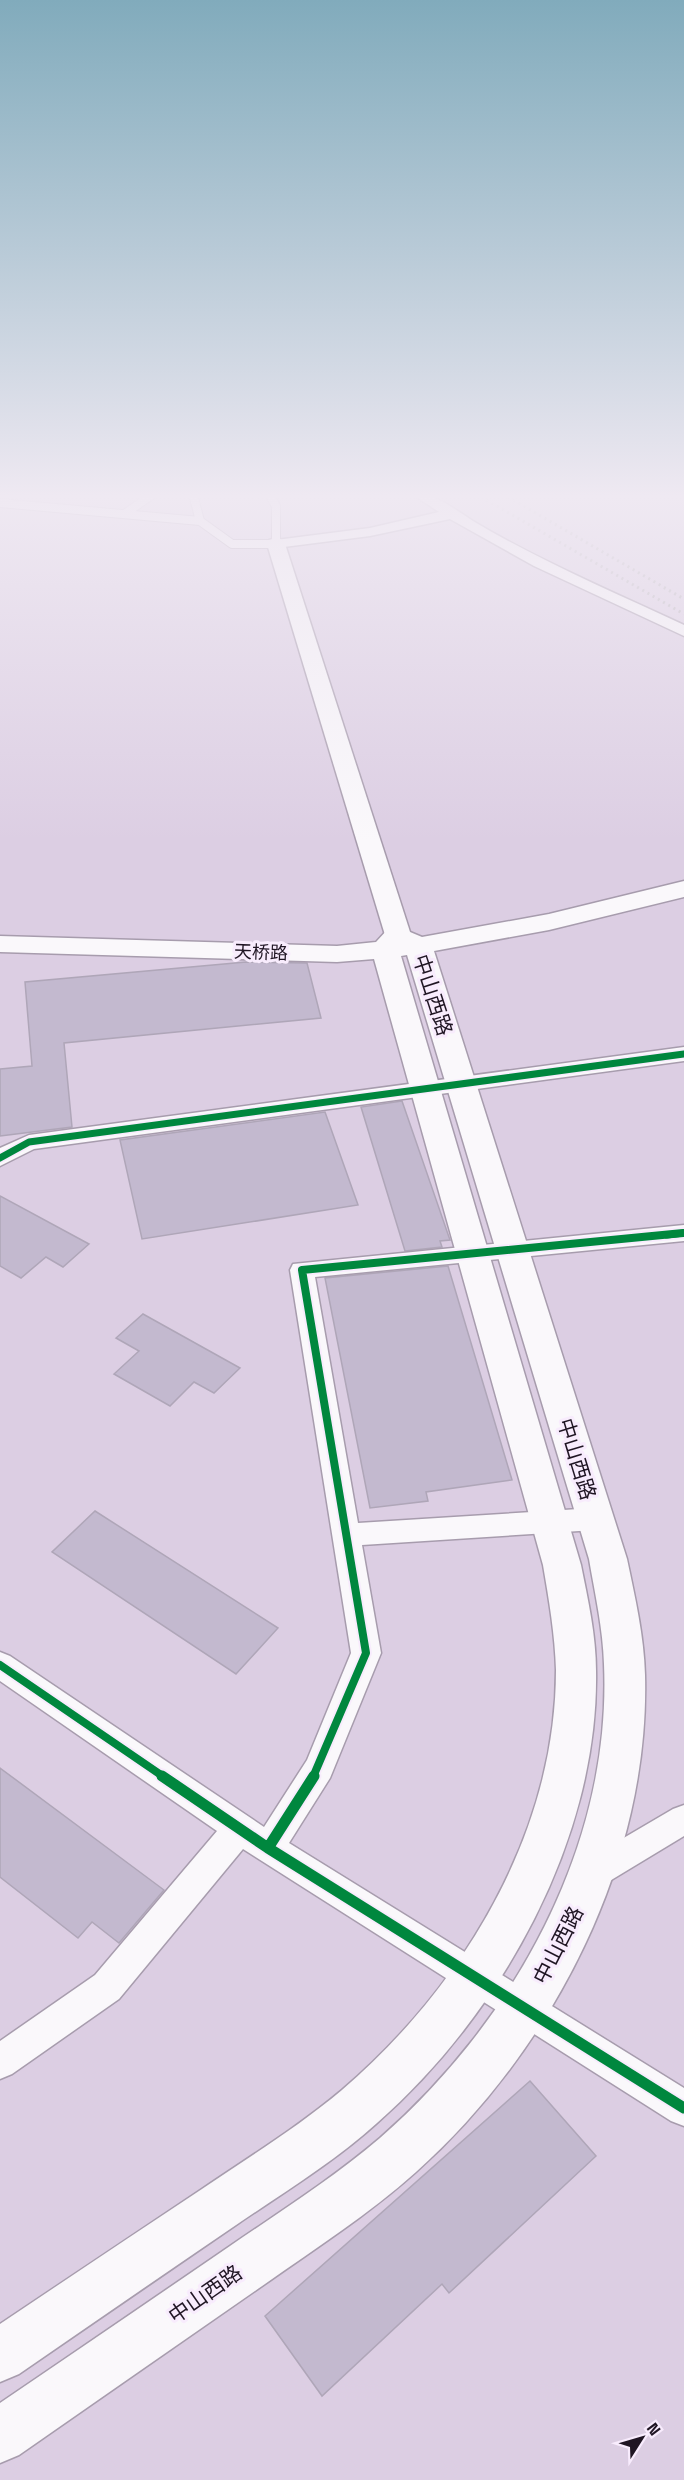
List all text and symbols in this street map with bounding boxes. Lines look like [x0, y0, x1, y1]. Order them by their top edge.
street label: 天桥路 [234, 940, 288, 964]
street label: 中山西路 [407, 951, 459, 1039]
street label: 中山西路 [552, 1415, 602, 1503]
street label: 中山西路 [527, 1901, 589, 1989]
street label: 中山西路 [163, 2259, 247, 2329]
north arrow [612, 2408, 672, 2468]
text: N [642, 2419, 665, 2440]

